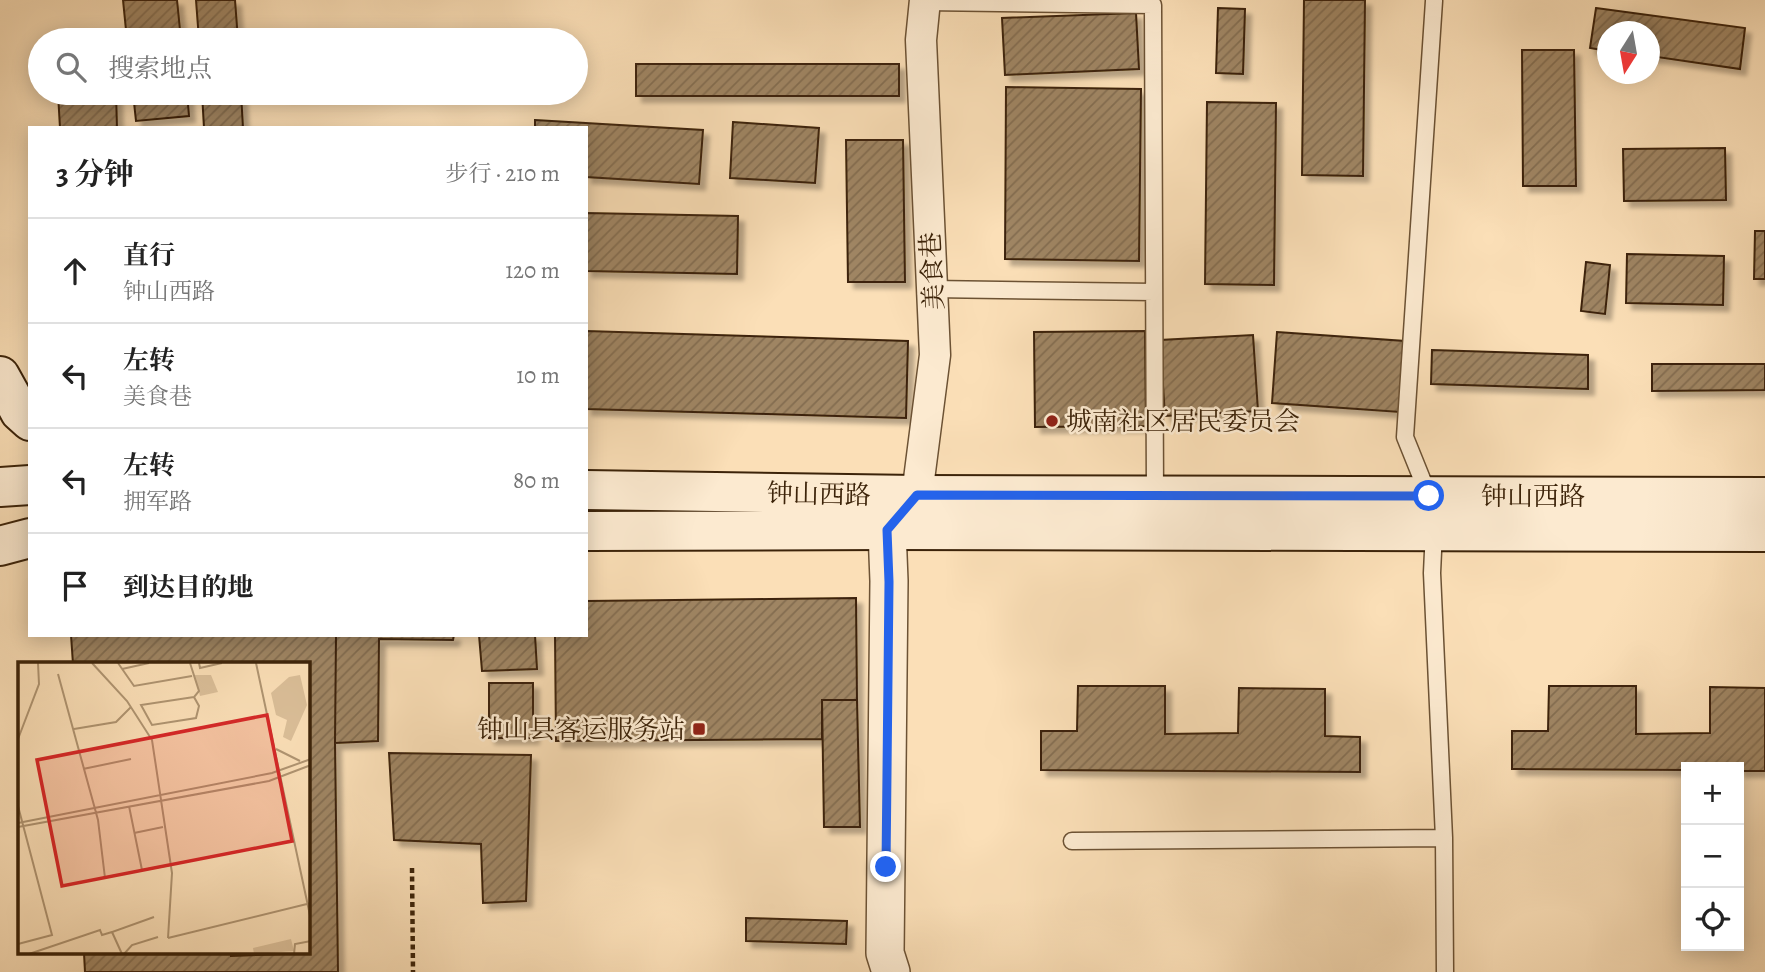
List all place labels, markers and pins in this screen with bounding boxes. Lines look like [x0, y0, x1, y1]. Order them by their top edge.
place label: 城南社区居民委员会 [1066, 404, 1300, 439]
marker: 城南社区居民委员会 [1044, 413, 1060, 429]
place label: 钟山县客运服务站 [477, 712, 685, 747]
marker: 钟山县客运服务站 [691, 721, 707, 737]

